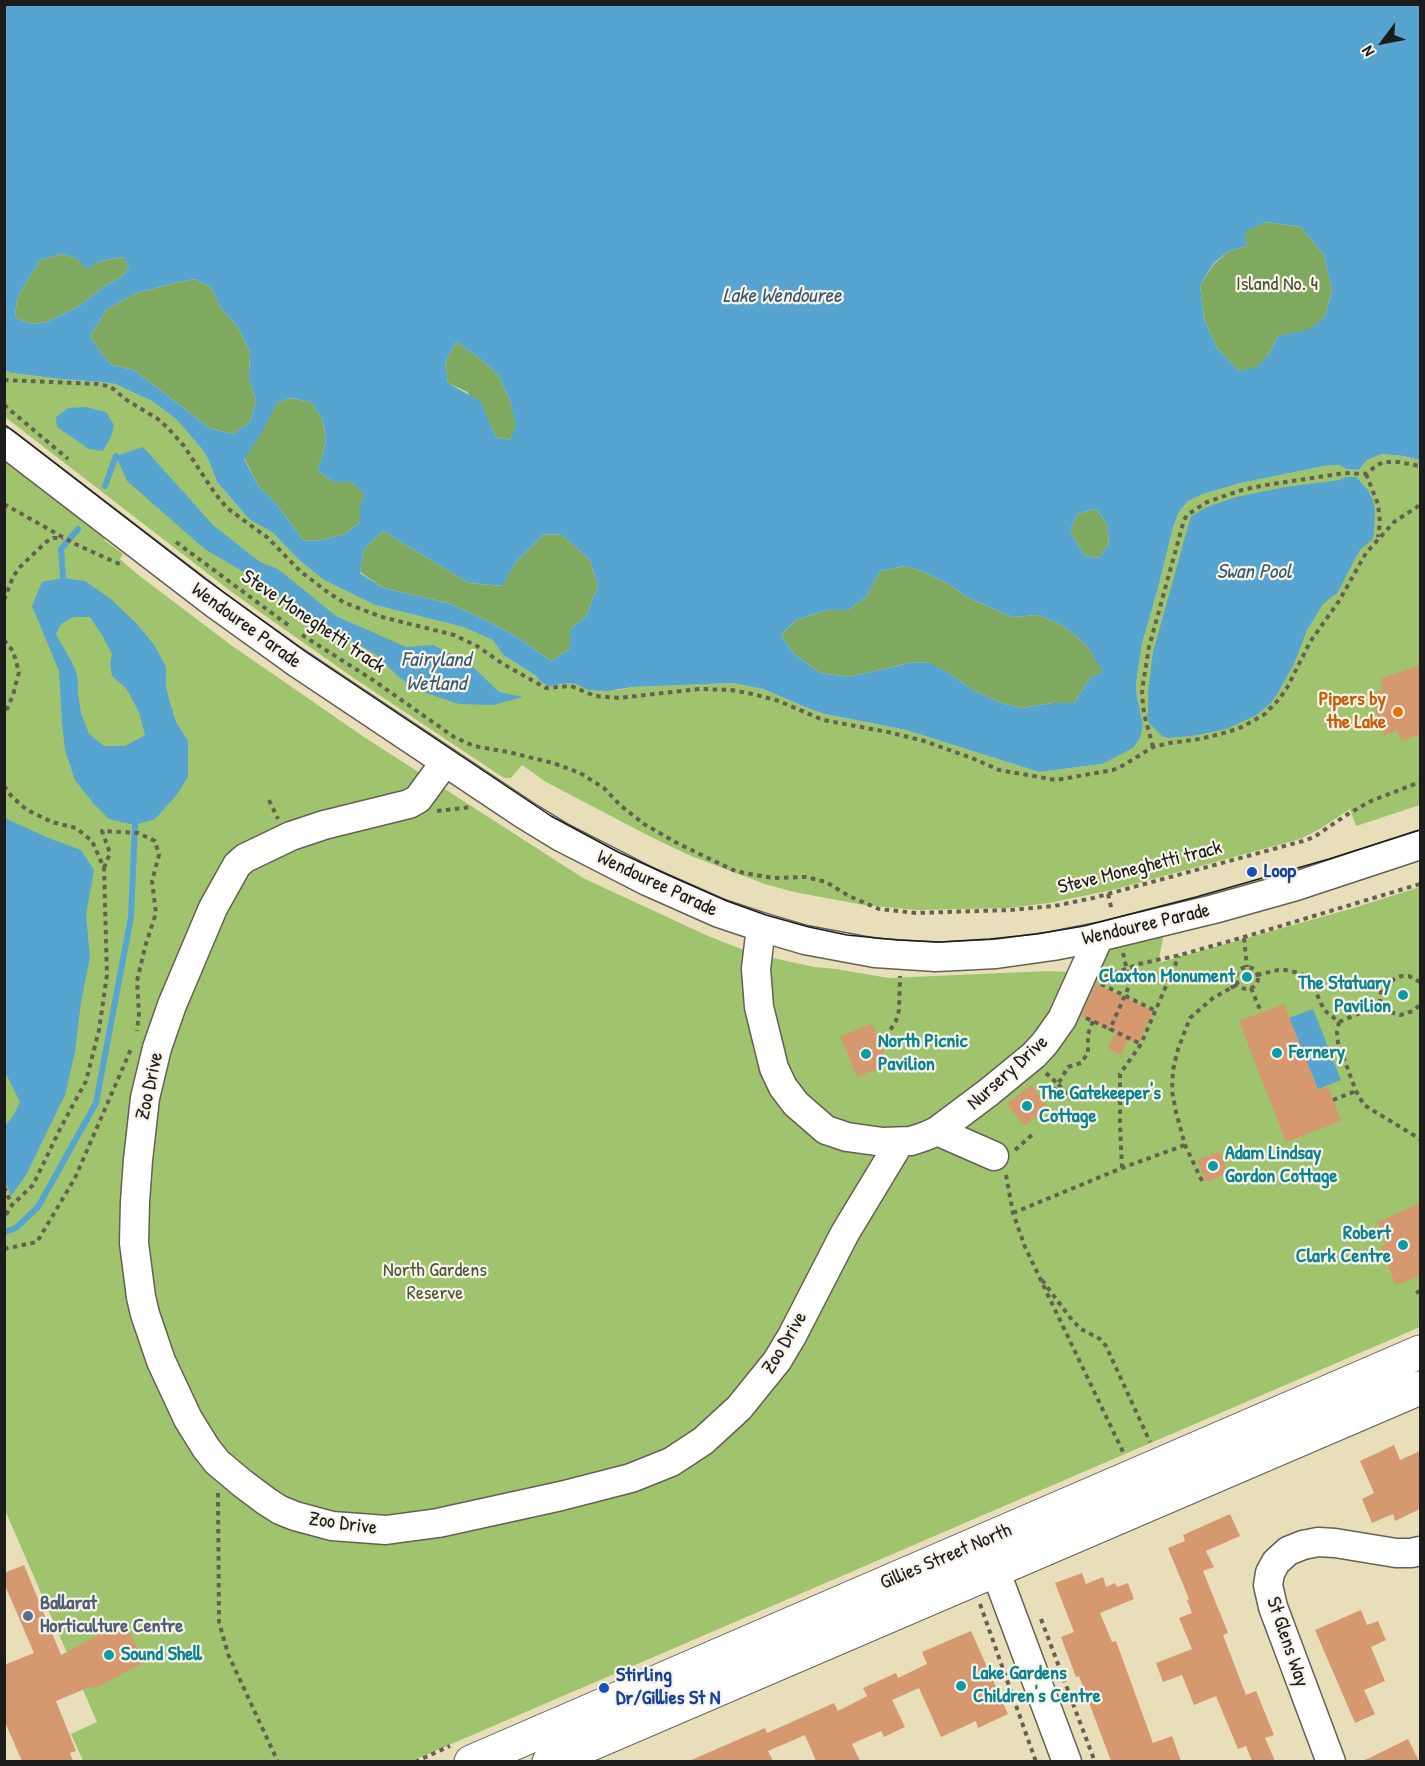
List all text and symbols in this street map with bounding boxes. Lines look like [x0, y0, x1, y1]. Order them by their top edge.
north arrow [1353, 12, 1413, 72]
text: N [1356, 42, 1379, 61]
park label: Island No. 4 [1236, 273, 1318, 297]
water label: Lake Wendouree [723, 283, 841, 309]
water label: Swan Pool [1217, 559, 1291, 585]
street label: Steve Moneghetti track [237, 565, 389, 679]
street label: Wendouree Parade [186, 578, 306, 674]
water label: Fairyland Wetland [401, 647, 471, 697]
place label: Pipers by the Lake [1319, 688, 1386, 735]
marker: Pipers by the Lake [1391, 705, 1405, 719]
street label: Steve Moneghetti track [1056, 836, 1224, 900]
street label: Wendouree Parade [593, 846, 721, 922]
place label: Loop [1264, 860, 1296, 884]
marker: Loop [1245, 865, 1259, 879]
street label: Wendouree Parade [1080, 899, 1212, 951]
place label: Claxton Monument [1099, 965, 1235, 989]
marker: Claxton Monument [1240, 970, 1254, 984]
place label: The Statuary Pavilion [1298, 972, 1391, 1019]
marker: The Statuary Pavilion [1396, 988, 1410, 1002]
place label: North Picnic Pavilion [878, 1030, 967, 1077]
street label: Nursery Drive [963, 1030, 1053, 1116]
place label: Fernery [1289, 1041, 1345, 1065]
marker: Fernery [1270, 1046, 1284, 1060]
marker: North Picnic Pavilion [859, 1047, 873, 1061]
street label: Zoo Drive [131, 1050, 169, 1122]
place label: The Gatekeeper's Cottage [1039, 1082, 1161, 1129]
marker: The Gatekeeper's Cottage [1020, 1099, 1034, 1113]
place label: Adam Lindsay Gordon Cottage [1225, 1142, 1337, 1189]
marker: Adam Lindsay Gordon Cottage [1206, 1159, 1220, 1173]
place label: Robert Clark Centre [1296, 1222, 1391, 1269]
marker: Robert Clark Centre [1396, 1238, 1410, 1252]
park label: North Gardens Reserve [383, 1259, 487, 1306]
street label: Zoo Drive [757, 1307, 813, 1379]
street label: Zoo Drive [307, 1507, 379, 1541]
street label: Gillies Street North [877, 1519, 1015, 1595]
place label: Ballarat Horticulture Centre [40, 1592, 183, 1639]
street label: St Glens Way [1260, 1594, 1314, 1690]
marker: Ballarat Horticulture Centre [21, 1609, 35, 1623]
place label: Sound Shell [121, 1643, 202, 1667]
marker: Sound Shell [102, 1648, 116, 1662]
place label: Lake Gardens Children's Centre [973, 1662, 1101, 1709]
place label: Stirling Dr/Gillies St N [616, 1664, 720, 1711]
marker: Lake Gardens Children's Centre [954, 1679, 968, 1693]
marker: Stirling Dr/Gillies St N [597, 1681, 611, 1695]

